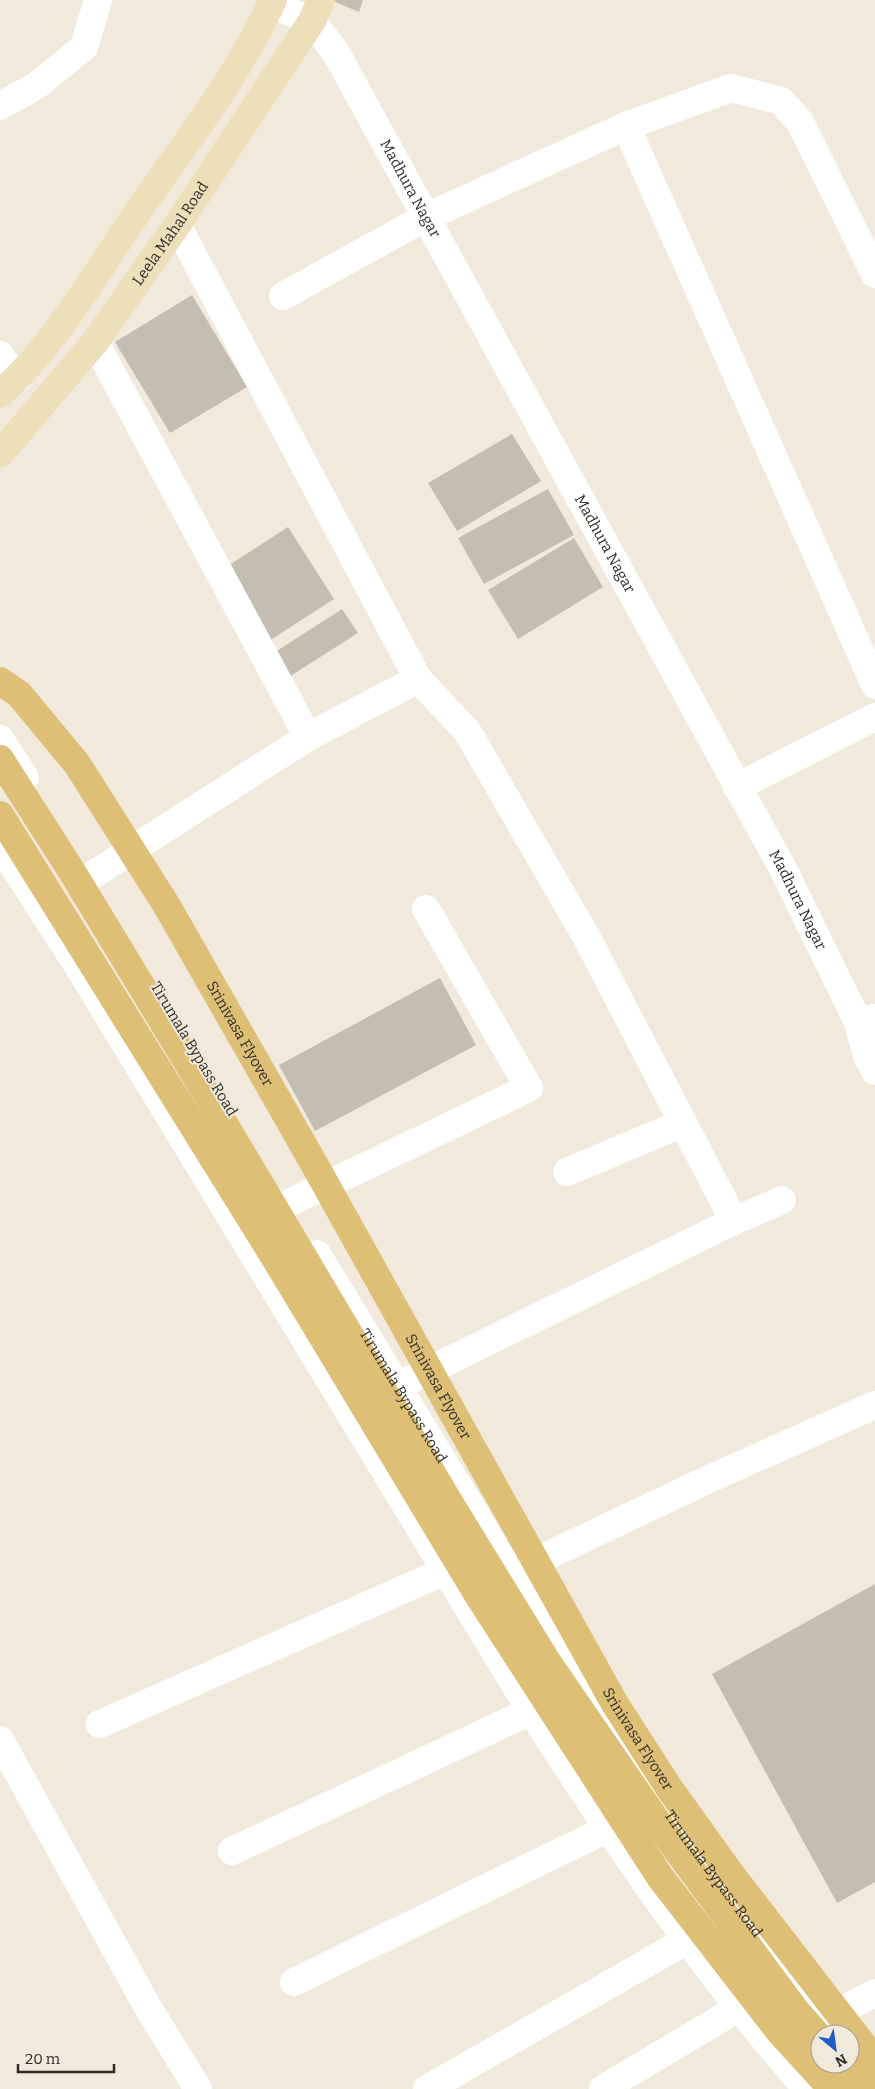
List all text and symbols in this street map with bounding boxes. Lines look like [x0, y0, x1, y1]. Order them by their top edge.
street label: Madhura Nagar [376, 136, 445, 241]
street label: Leela Mahal Road [129, 178, 212, 289]
street label: Madhura Nagar [571, 492, 639, 596]
street label: Madhura Nagar [765, 847, 830, 953]
street label: Srinivasa Flyover [203, 978, 277, 1090]
street label: Tirumala Bypass Road [147, 979, 241, 1119]
street label: Tirumala Bypass Road [356, 1326, 451, 1466]
street label: Srinivasa Flyover [402, 1331, 475, 1443]
street label: Srinivasa Flyover [599, 1684, 677, 1794]
street label: Tirumala Bypass Road [660, 1807, 766, 1941]
north arrow [810, 2024, 860, 2074]
scale bar [18, 2042, 114, 2074]
text: 20 m [25, 2050, 61, 2068]
text: N [832, 2050, 850, 2070]

